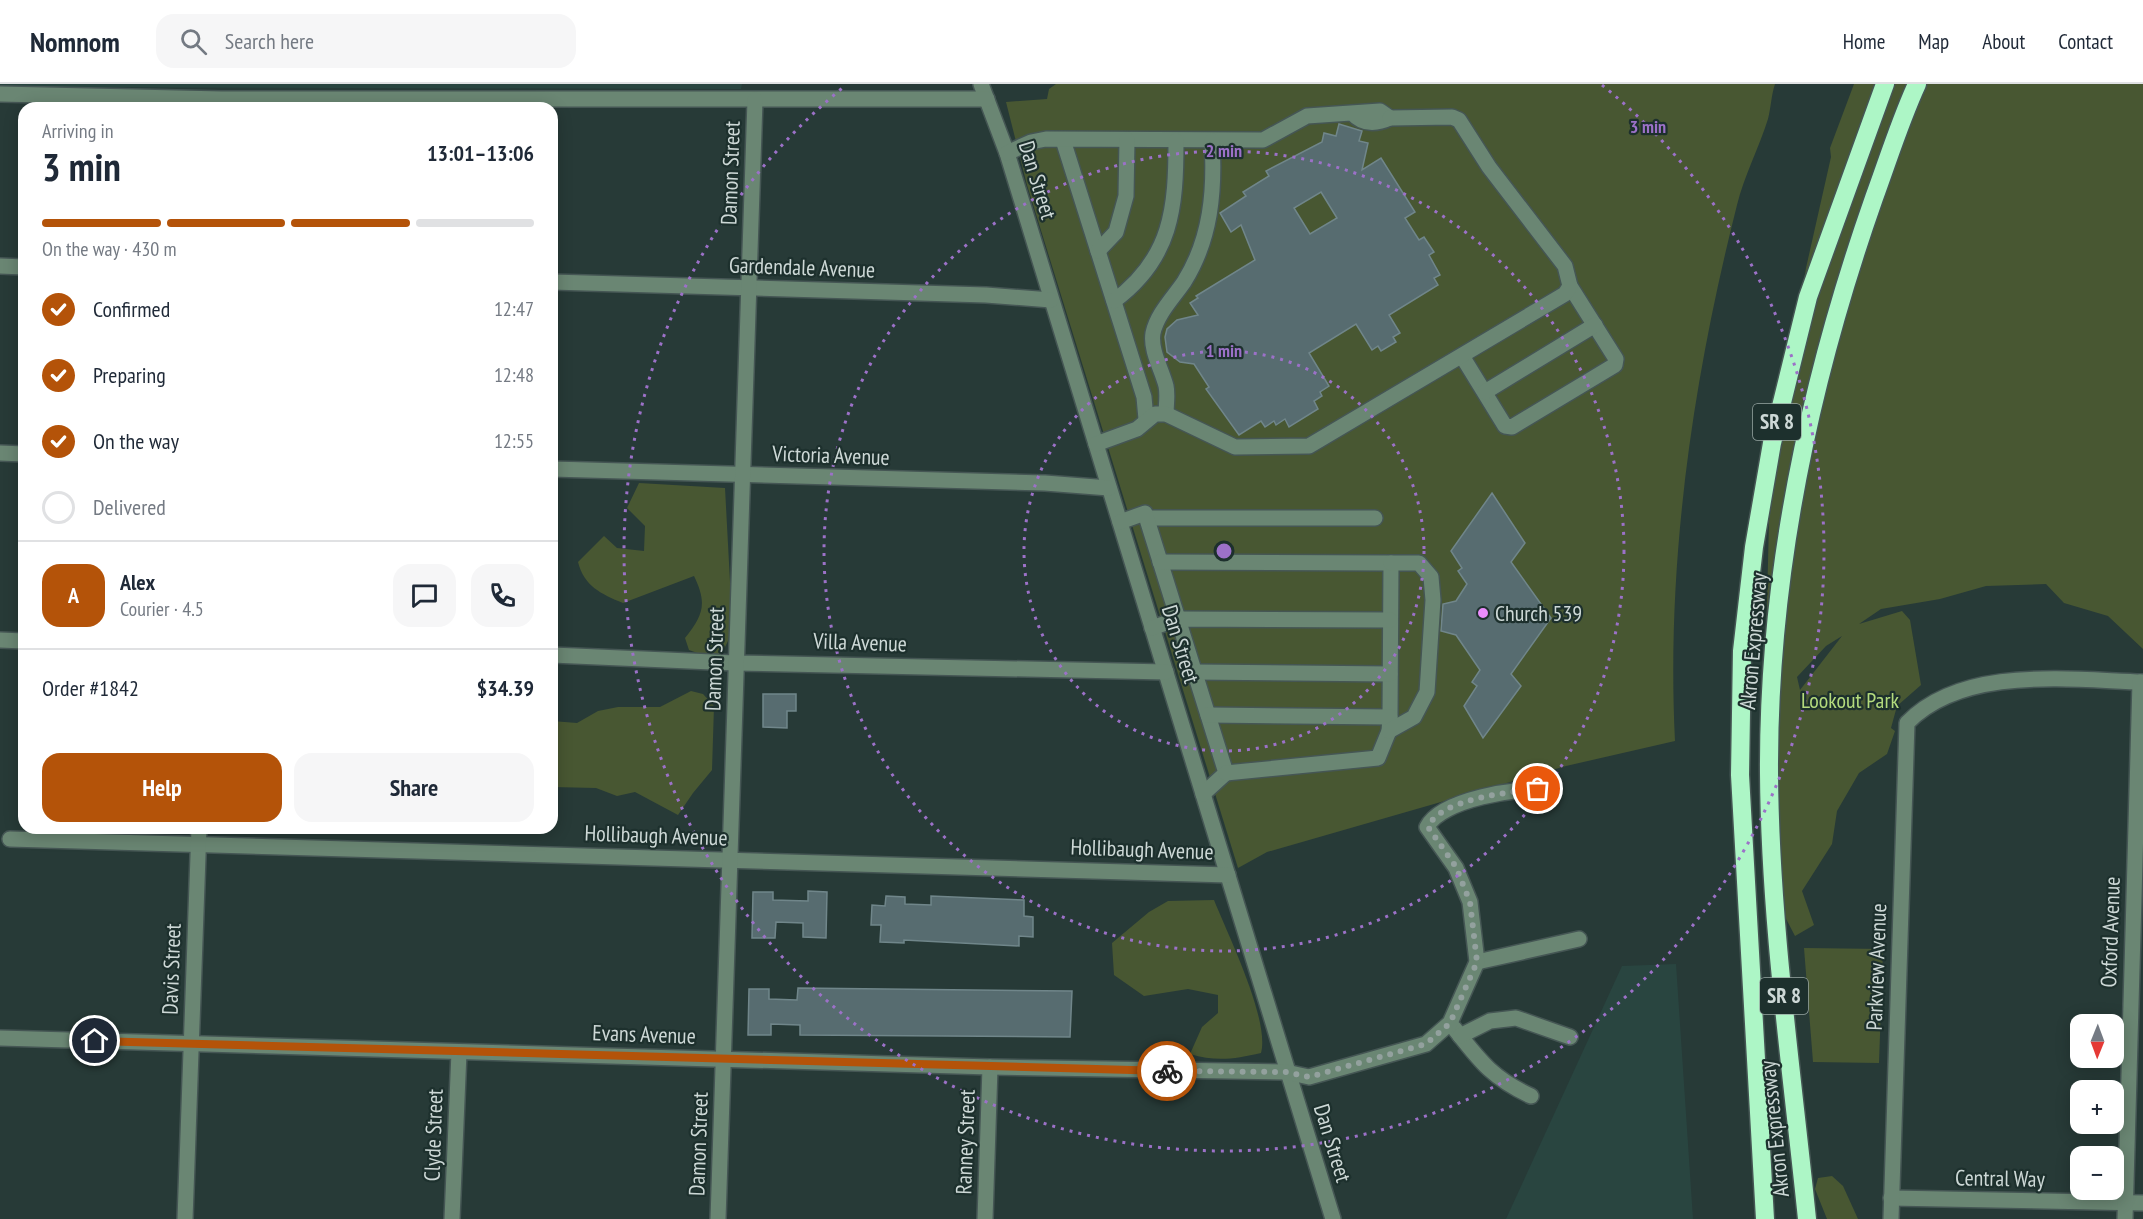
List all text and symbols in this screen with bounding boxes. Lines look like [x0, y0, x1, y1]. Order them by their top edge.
search box [156, 14, 576, 68]
text: Nomnom [30, 23, 120, 60]
icon: search [177, 25, 210, 58]
text: Search here [225, 27, 314, 55]
text: Home [1843, 28, 1885, 55]
text: Map [1918, 28, 1949, 55]
text: About [1982, 28, 2025, 55]
text: Contact [2058, 28, 2113, 55]
text: 3 min [1630, 115, 1666, 138]
text: Arriving in [42, 118, 114, 144]
street label: Damon Street [714, 121, 746, 225]
street label: Dan Street [1013, 138, 1063, 222]
text: 13:01–13:06 [427, 139, 534, 167]
text: 2 min [1206, 139, 1242, 162]
text: 3 min [42, 141, 121, 192]
text: On the way · 430 m [42, 236, 177, 262]
street label: Gardendale Avenue [728, 250, 876, 284]
icon: check [42, 293, 75, 326]
text: Confirmed [93, 295, 170, 323]
text: 12:47 [494, 296, 534, 322]
text: 1 min [1206, 339, 1242, 362]
icon: check [42, 359, 75, 392]
text: Preparing [93, 361, 166, 389]
text: 12:48 [494, 362, 534, 388]
road number: SR 8 [1753, 404, 1801, 440]
icon: check [42, 425, 75, 458]
text: On the way [93, 427, 179, 455]
text: 12:55 [494, 428, 534, 454]
street label: Victoria Avenue [771, 439, 890, 471]
text: Delivered [93, 493, 166, 521]
centre of rings [1214, 541, 1234, 561]
button: chat [393, 564, 456, 627]
button: phone [471, 564, 534, 627]
text: Alex [120, 568, 155, 596]
street label: Akron Expressway [1733, 571, 1773, 710]
text: A [68, 581, 79, 609]
text: Courier · 4.5 [120, 596, 204, 622]
place label: Church 539 [1495, 599, 1582, 627]
street label: Dan Street [1156, 602, 1206, 686]
marker: Church 539 [1476, 606, 1490, 620]
street label: Damon Street [698, 607, 730, 711]
street label: Villa Avenue [812, 626, 907, 658]
text: Order #1842 [42, 674, 139, 702]
text: $34.39 [477, 674, 534, 702]
park label: Lookout Park [1801, 686, 1899, 714]
button: Help [42, 753, 282, 822]
button: Share [294, 753, 534, 822]
pin [1512, 763, 1563, 814]
icon: bag [1521, 772, 1554, 805]
street label: Hollibaugh Avenue [584, 819, 728, 851]
street label: Hollibaugh Avenue [1070, 833, 1214, 865]
street label: Oxford Avenue [2094, 876, 2126, 988]
street label: Parkview Avenue [1860, 903, 1892, 1031]
street label: Davis Street [155, 923, 187, 1015]
road number: SR 8 [1760, 978, 1808, 1014]
north arrow [2070, 1014, 2124, 1068]
map controls [2070, 1014, 2124, 1200]
pin [69, 1015, 120, 1066]
street label: Evans Avenue [592, 1018, 696, 1050]
icon: home [78, 1024, 111, 1057]
courier [1137, 1041, 1197, 1101]
icon: bike [1151, 1055, 1184, 1088]
street label: Akron Expressway [1753, 1059, 1795, 1199]
button: + [2070, 1080, 2124, 1134]
street label: Clyde Street [417, 1088, 449, 1182]
street label: Ranney Street [949, 1089, 981, 1195]
street label: Damon Street [682, 1092, 714, 1196]
street label: Dan Street [1308, 1101, 1358, 1185]
button: − [2070, 1146, 2124, 1200]
street label: Central Way [1955, 1163, 2046, 1193]

